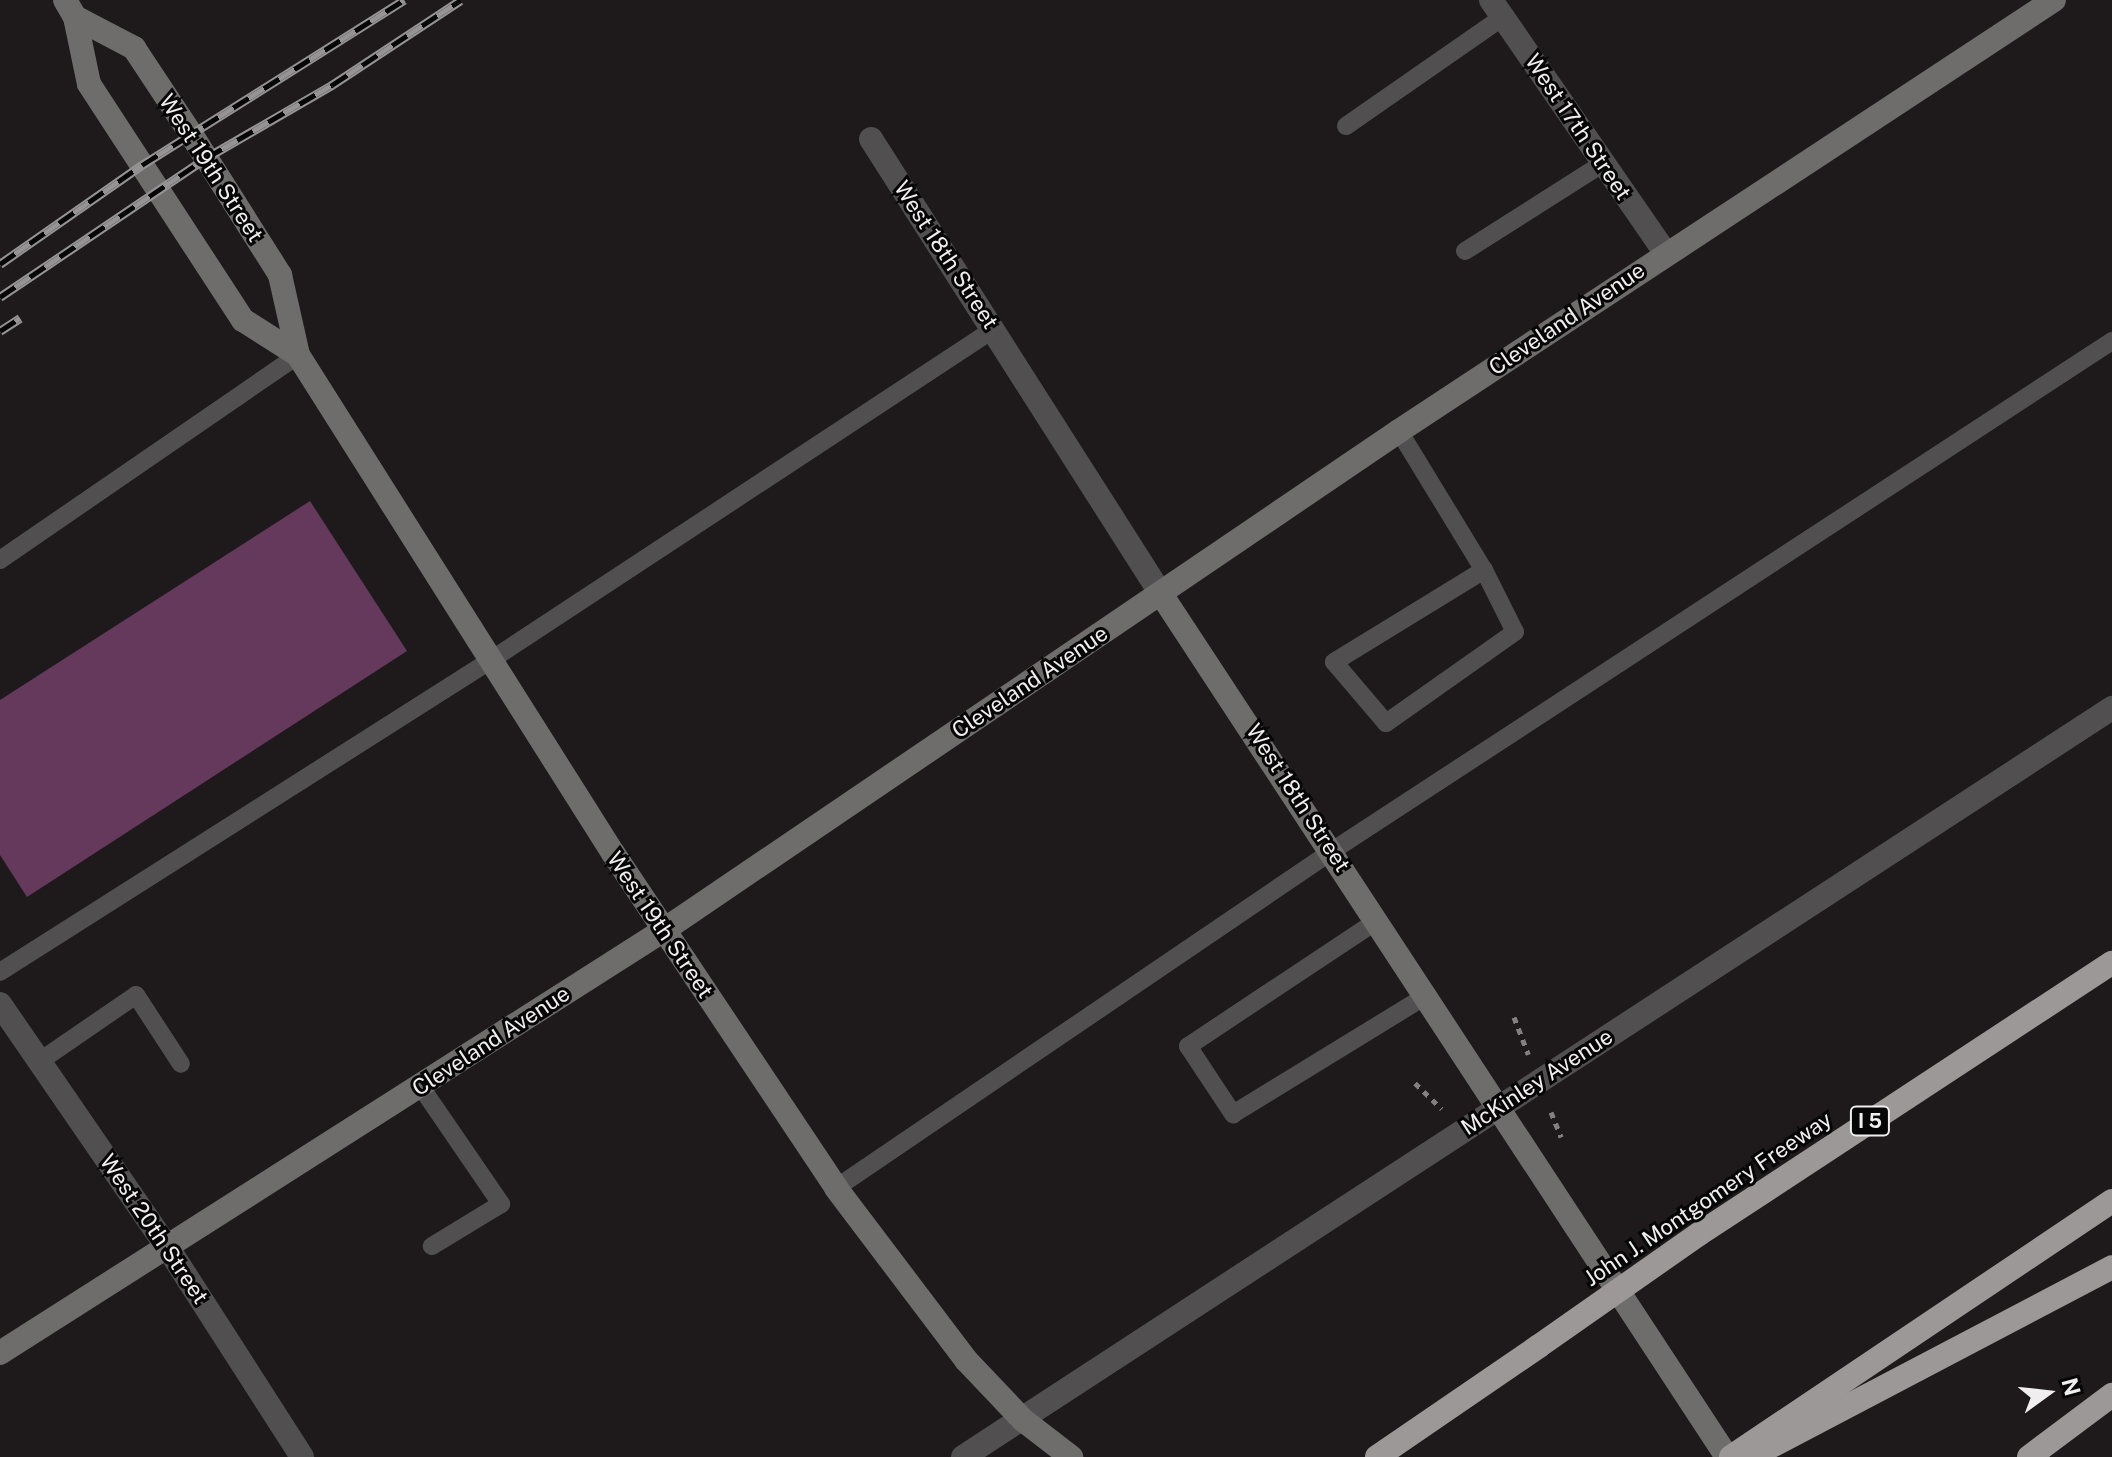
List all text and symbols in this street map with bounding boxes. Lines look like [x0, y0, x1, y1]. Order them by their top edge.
street label: West 17th Street [1519, 49, 1637, 205]
street label: West 19th Street [153, 89, 269, 247]
street label: West 18th Street [888, 176, 1004, 334]
street label: Cleveland Avenue [1484, 257, 1650, 381]
street label: Cleveland Avenue [947, 620, 1113, 744]
street label: West 18th Street [1240, 719, 1356, 877]
street label: West 19th Street [601, 847, 719, 1003]
street label: Cleveland Avenue [407, 980, 575, 1102]
street label: McKinley Avenue [1456, 1023, 1618, 1141]
road number: I 5 [1848, 1105, 1892, 1137]
street label: John J. Montgomery Freeway [1579, 1106, 1837, 1292]
street label: West 20th Street [94, 1149, 214, 1309]
north arrow [2008, 1353, 2088, 1433]
text: N [2056, 1375, 2086, 1398]

